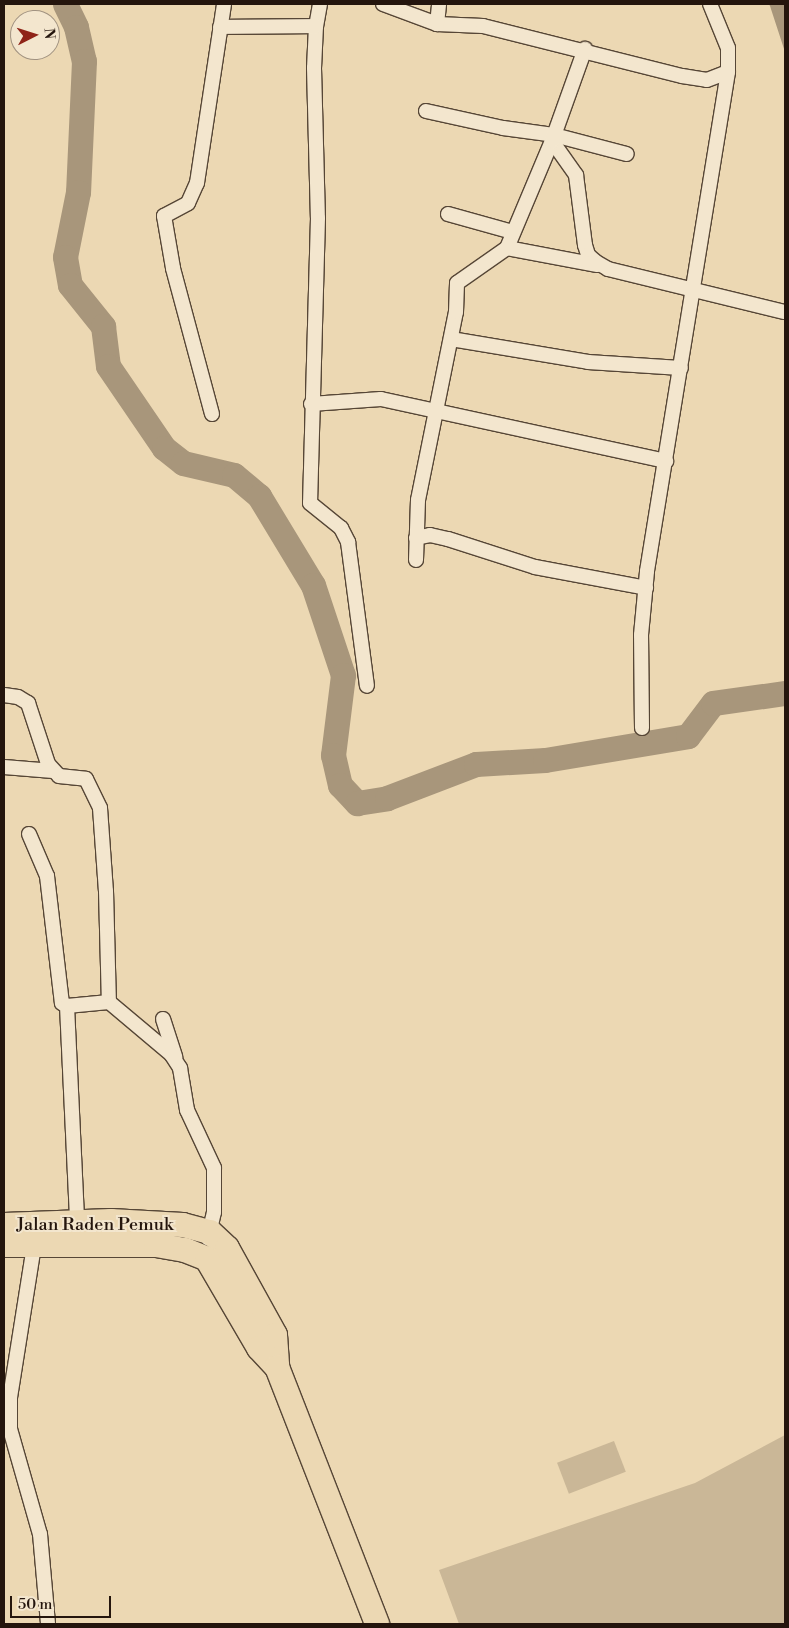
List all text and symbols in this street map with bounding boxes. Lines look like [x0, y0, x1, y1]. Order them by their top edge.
north arrow [10, 10, 60, 60]
text: N [39, 27, 58, 40]
street label: Jalan Raden Pemuk [16, 1214, 174, 1236]
scale bar [12, 1586, 114, 1618]
text: 50 m [18, 1595, 52, 1614]

